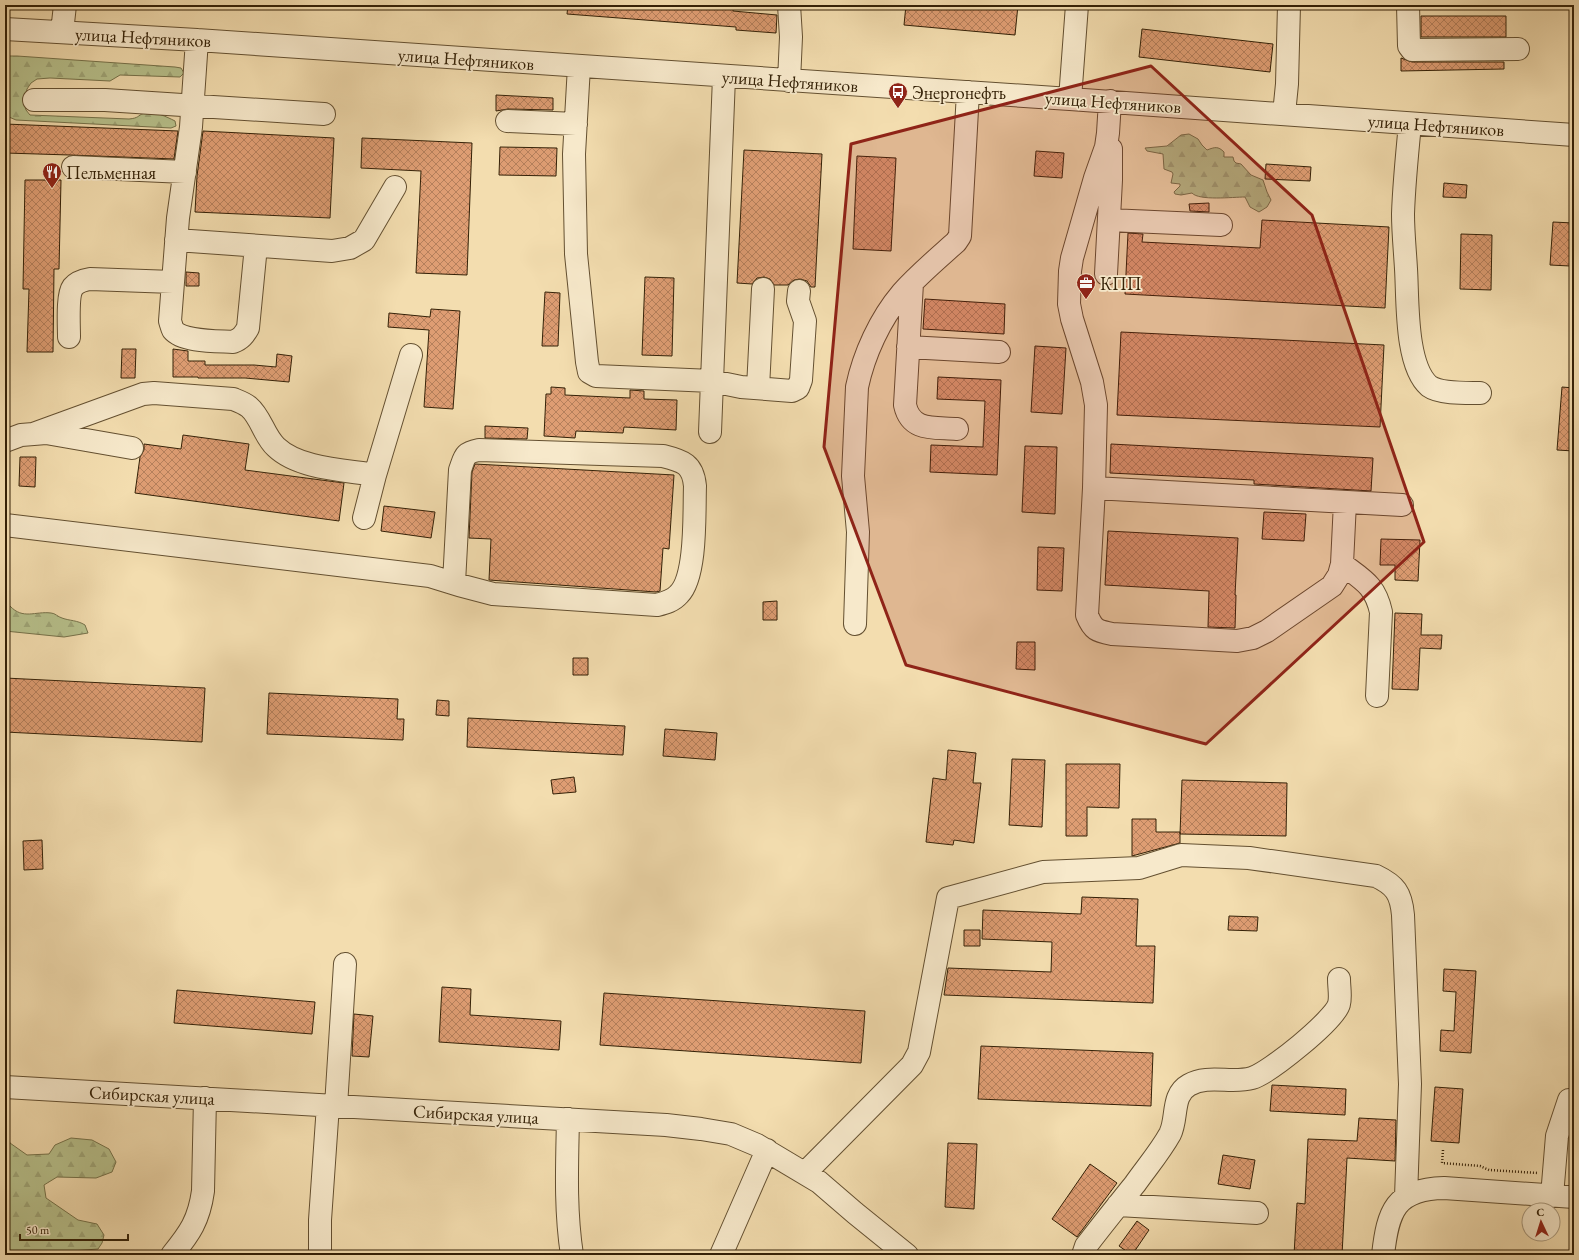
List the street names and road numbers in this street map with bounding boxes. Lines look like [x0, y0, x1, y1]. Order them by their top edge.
street label: улица Нефтяников [74, 22, 212, 52]
street label: улица Нефтяников [397, 43, 535, 75]
street label: улица Нефтяников [721, 65, 859, 97]
street label: улица Нефтяников [1044, 86, 1182, 118]
street label: улица Нефтяников [1367, 109, 1505, 141]
street label: Сибирская улица [89, 1080, 216, 1110]
street label: Сибирская улица [413, 1099, 540, 1129]

